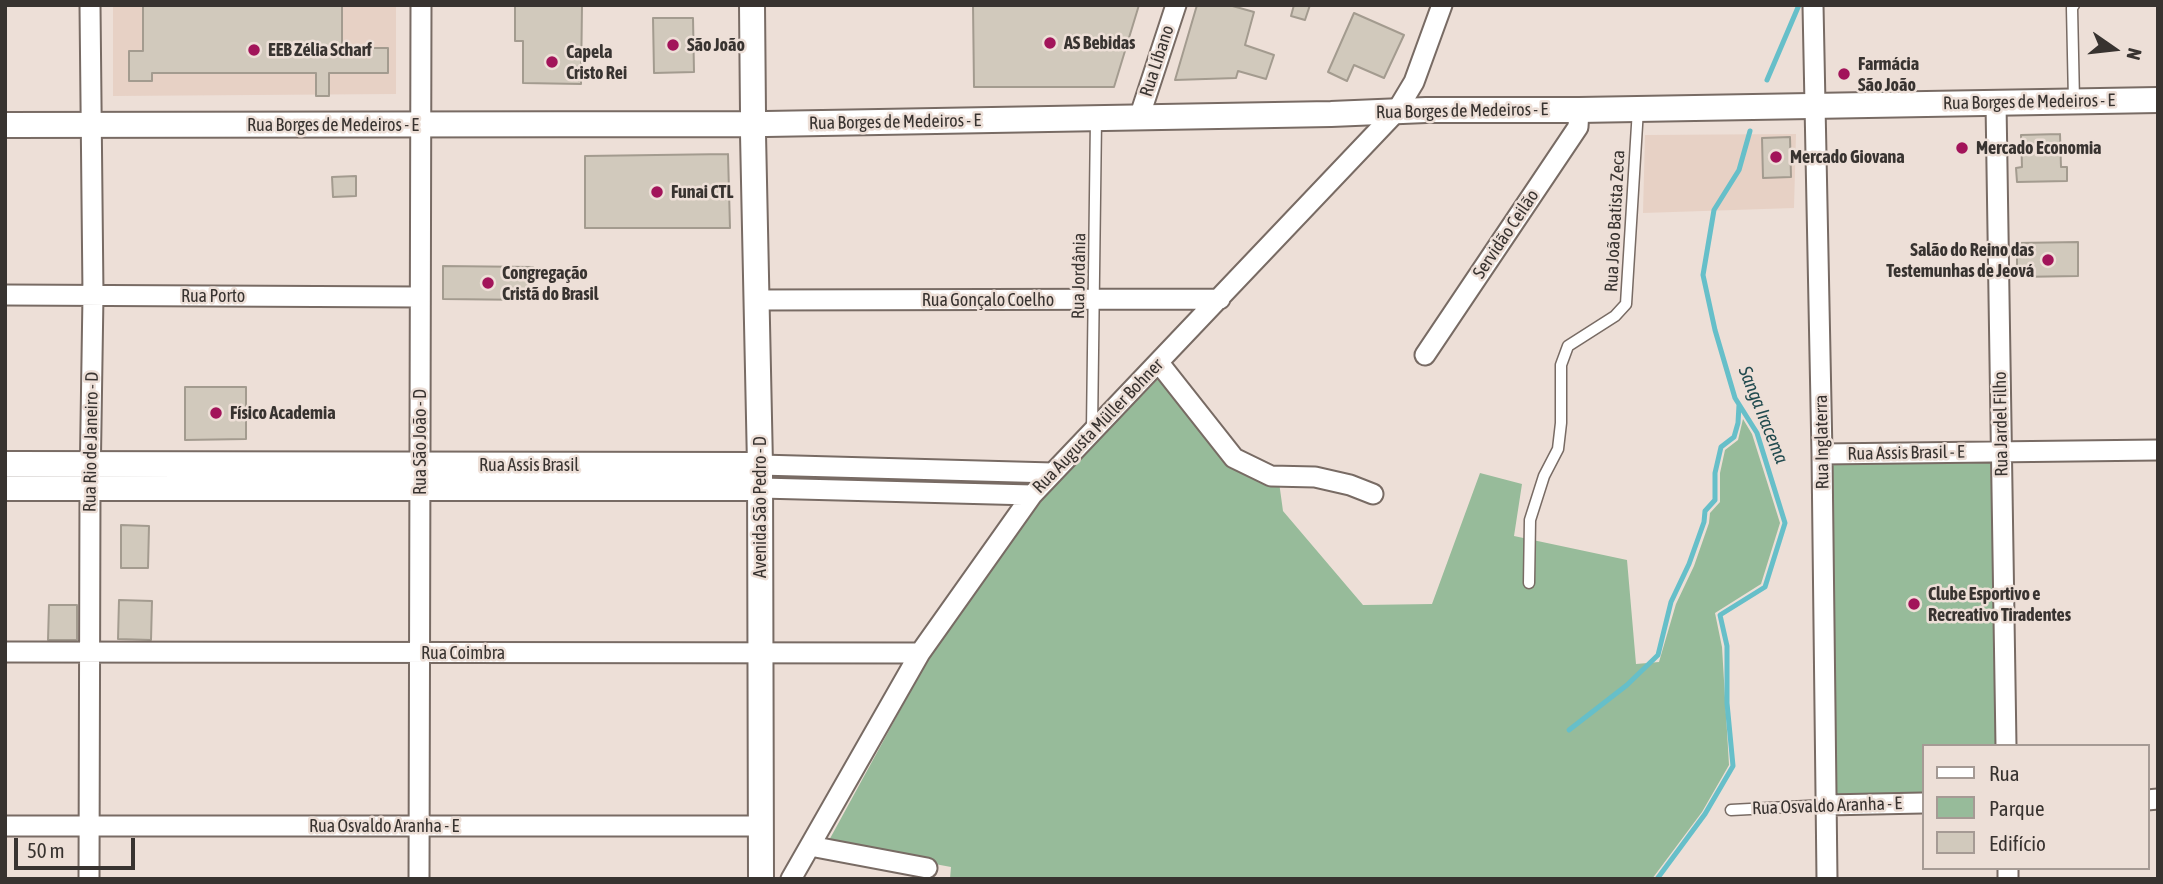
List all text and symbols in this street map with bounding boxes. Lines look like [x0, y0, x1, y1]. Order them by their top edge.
north arrow [2079, 14, 2149, 84]
street label: Rua Líbano [1135, 23, 1179, 99]
place label: AS Bebidas [1064, 32, 1135, 54]
place label: São João [687, 34, 745, 56]
marker: AS Bebidas [1042, 35, 1058, 51]
marker: São João [665, 37, 681, 53]
place label: EEB Zélia Scharf [268, 39, 372, 61]
place label: Capela Cristo Rei [566, 41, 627, 84]
marker: EEB Zélia Scharf [246, 42, 262, 58]
text: N [2122, 46, 2146, 62]
place label: Farmácia São João [1858, 53, 1919, 96]
marker: Capela Cristo Rei [544, 54, 560, 70]
marker: Farmácia São João [1836, 66, 1852, 82]
street label: Rua Borges de Medeiros - E [1943, 90, 2115, 114]
street label: Rua Borges de Medeiros - E [1376, 99, 1548, 123]
street label: Rua Borges de Medeiros - E [809, 110, 981, 134]
street label: Rua Borges de Medeiros - E [247, 114, 419, 136]
place label: Mercado Economia [1976, 137, 2101, 159]
marker: Mercado Economia [1954, 140, 1970, 156]
place label: Mercado Giovana [1790, 146, 1905, 168]
marker: Mercado Giovana [1768, 149, 1784, 165]
street label: Rua João Batista Zeca [1601, 150, 1629, 292]
place label: Funai CTL [671, 181, 733, 203]
marker: Funai CTL [649, 184, 665, 200]
street label: Servidão Ceilão [1468, 185, 1544, 283]
street label: Rua Jordânia [1067, 233, 1091, 319]
place label: Salão do Reino das Testemunhas de Jeová [1886, 239, 2034, 282]
marker: Salão do Reino das Testemunhas de Jeová [2040, 252, 2056, 268]
place label: Congregação Cristã do Brasil [502, 262, 598, 304]
marker: Congregação Cristã do Brasil [480, 275, 496, 291]
street label: Rua Porto [181, 285, 245, 307]
street label: Rua Gonçalo Coelho [922, 289, 1054, 311]
street label: Rua Augusta Müller Bohner [1028, 354, 1168, 498]
water label: Sanga Iracema [1733, 363, 1793, 467]
street label: Rua Jardel Filho [1989, 371, 2013, 477]
street label: Rua Rio de Janeiro - D [79, 372, 103, 512]
street label: Rua São João - D [409, 389, 431, 495]
street label: Rua Inglaterra [1810, 395, 1834, 489]
place label: Físico Academia [230, 402, 335, 424]
marker: Físico Academia [208, 405, 224, 421]
street label: Avenida São Pedro - D [749, 436, 771, 578]
street label: Rua Assis Brasil - E [1847, 441, 1965, 465]
street label: Rua Assis Brasil [479, 454, 579, 476]
place label: Clube Esportivo e Recreativo Tiradentes [1928, 583, 2071, 626]
marker: Clube Esportivo e Recreativo Tiradentes [1906, 596, 1922, 612]
street label: Rua Coimbra [421, 642, 505, 664]
legend [1922, 744, 2149, 870]
text: Rua [1989, 761, 2019, 785]
street label: Rua Osvaldo Aranha - E [1752, 793, 1902, 819]
text: Parque [1989, 796, 2044, 820]
street label: Rua Osvaldo Aranha - E [309, 815, 459, 837]
scale bar [18, 824, 138, 868]
text: Edifício [1989, 831, 2046, 855]
text: 50 m [27, 838, 65, 862]

